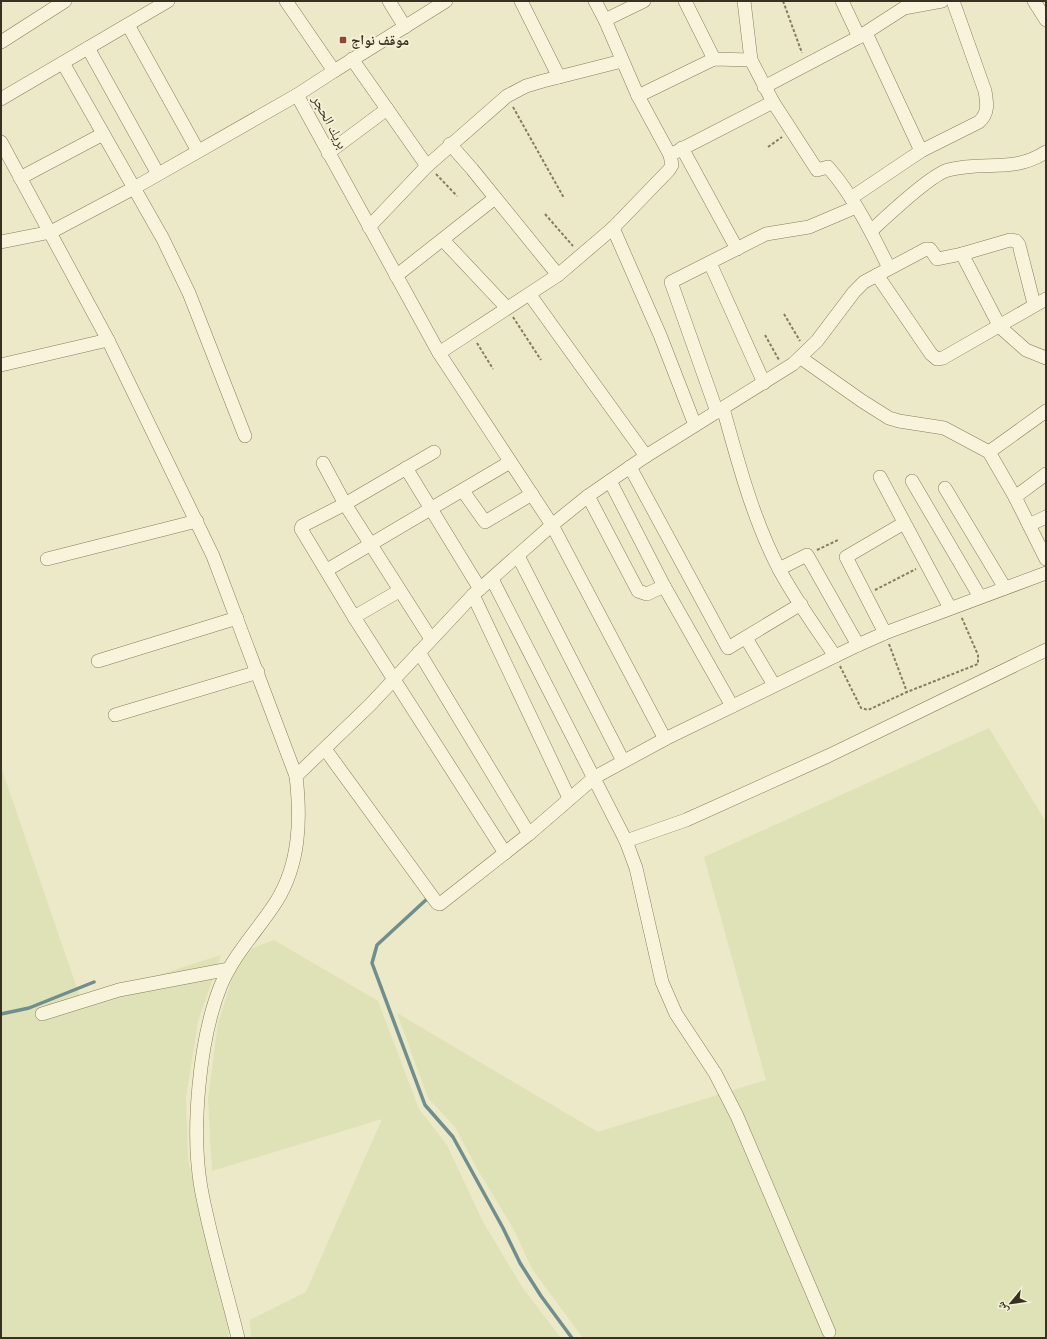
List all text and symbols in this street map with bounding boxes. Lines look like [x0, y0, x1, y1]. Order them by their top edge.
place label: موقف نواج [351, 30, 409, 54]
marker: موقف نواج [338, 35, 348, 45]
street label: بريك الحجر [303, 91, 353, 154]
north arrow [991, 1283, 1031, 1323]
text: ش [992, 1297, 1015, 1317]

